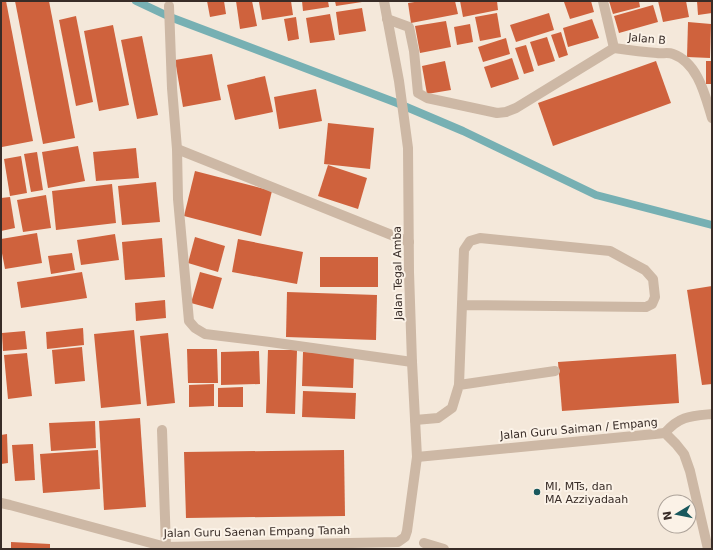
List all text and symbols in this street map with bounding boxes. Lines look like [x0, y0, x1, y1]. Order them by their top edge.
street label: Jalan B [627, 31, 666, 47]
street label: Jalan Tegal Amba [391, 226, 405, 321]
street label: Jalan Guru Saiman / Empang [499, 416, 658, 442]
place label: MI, MTs, dan MA Azziyadaah [545, 480, 628, 506]
marker: MI, MTs, dan MA Azziyadaah [532, 487, 542, 497]
north arrow [657, 494, 697, 534]
text: N [660, 510, 675, 521]
street label: Jalan Guru Saenan Empang Tanah [163, 524, 350, 540]

